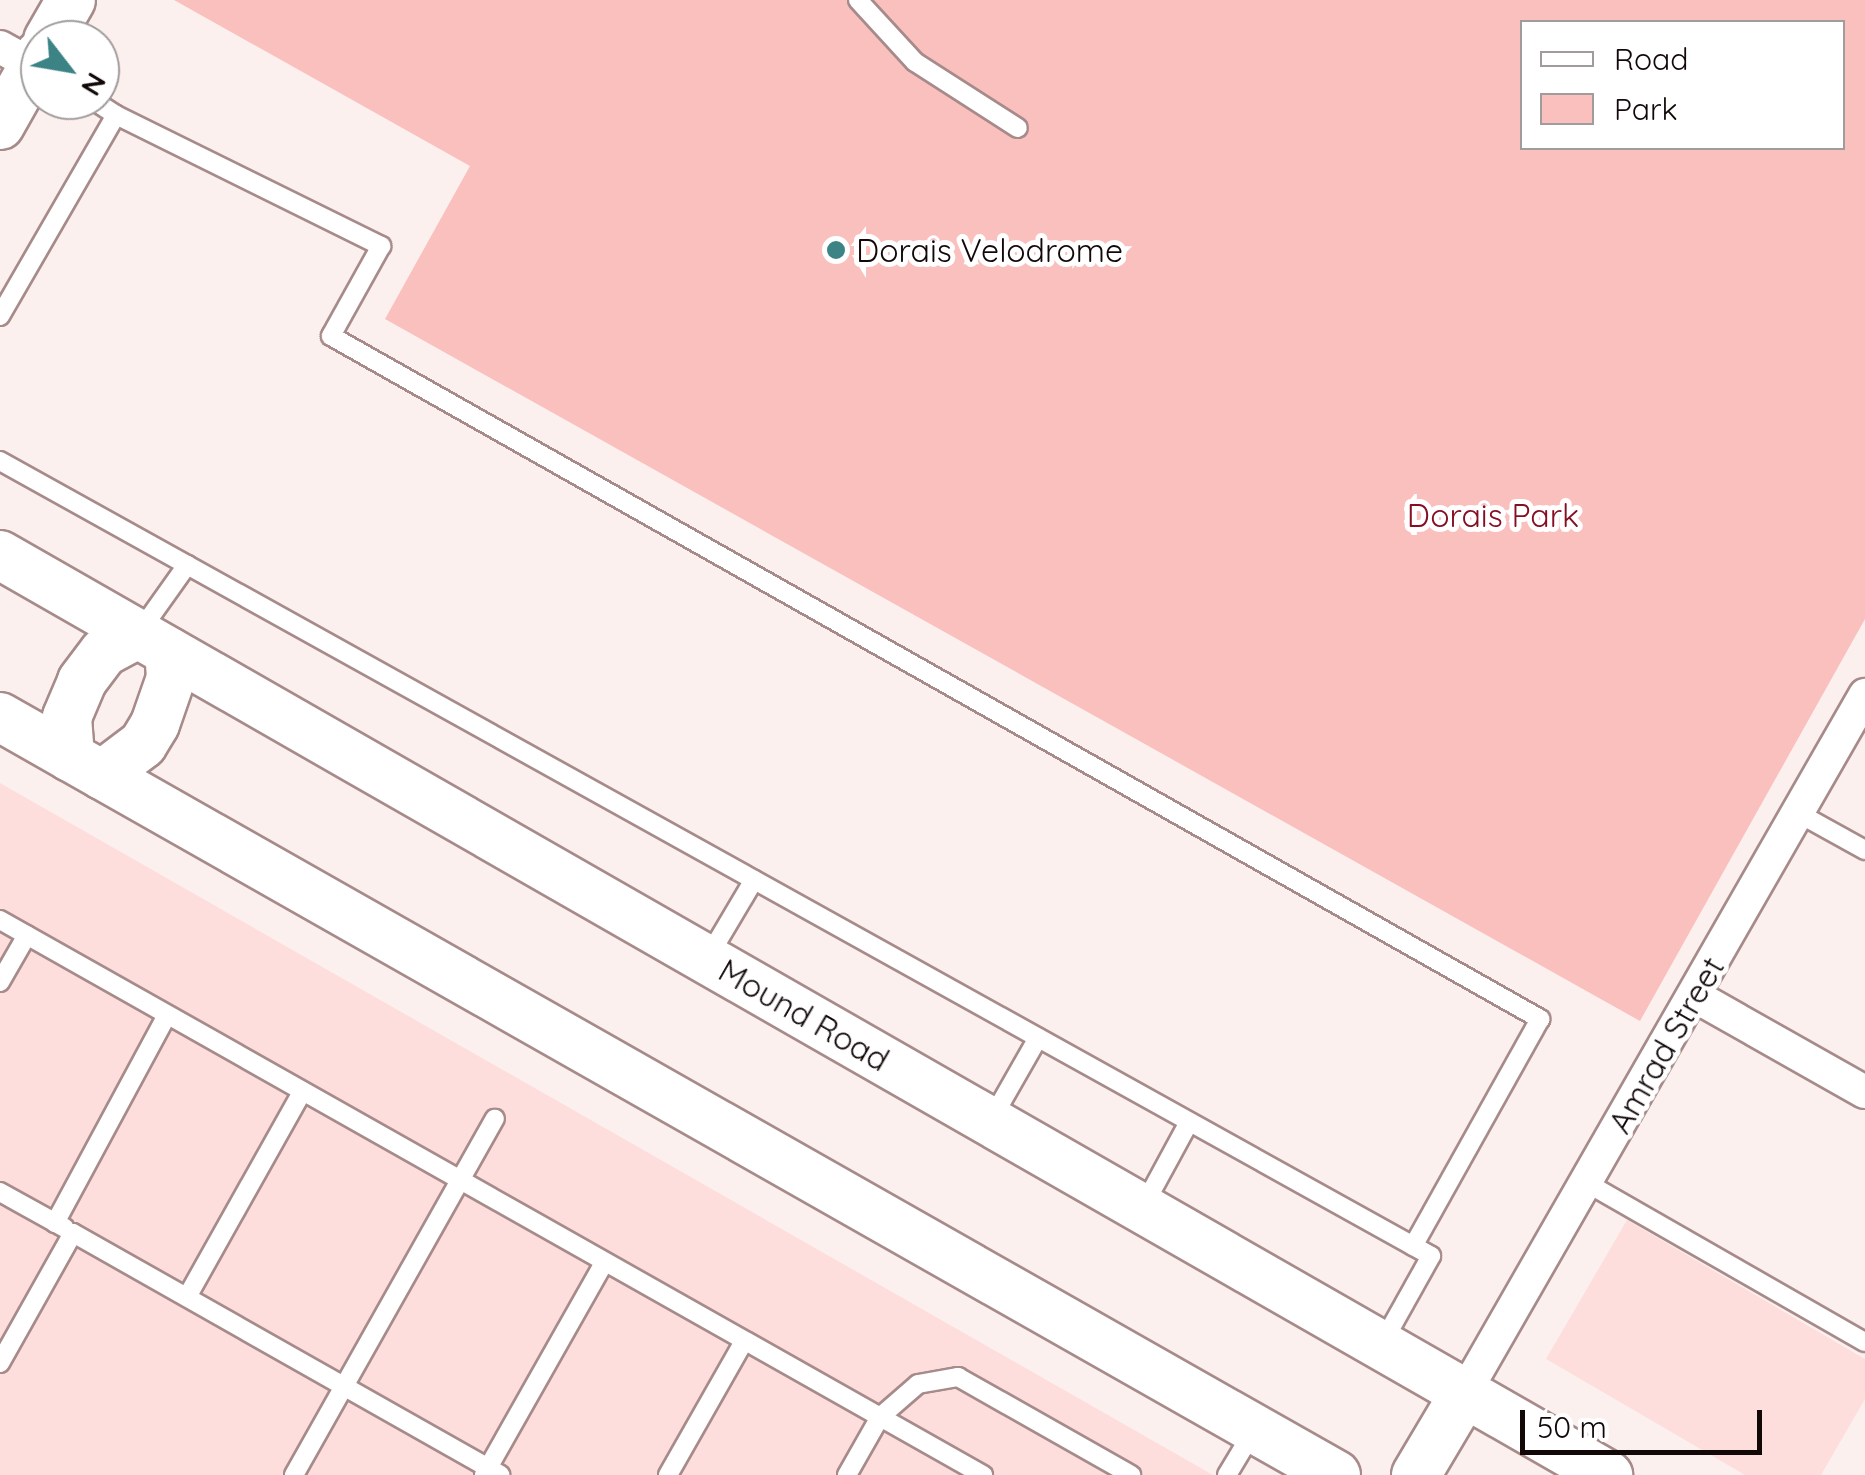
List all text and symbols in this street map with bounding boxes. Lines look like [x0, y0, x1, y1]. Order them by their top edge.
north arrow [20, 20, 120, 120]
legend [1520, 20, 1845, 150]
text: Road [1614, 40, 1688, 78]
text: N [74, 67, 115, 103]
text: Park [1614, 90, 1678, 128]
place label: Dorais Velodrome [856, 231, 1123, 269]
marker: Dorais Velodrome [825, 239, 847, 261]
park label: Dorais Park [1407, 496, 1579, 534]
street label: Amrad Street [1600, 950, 1732, 1140]
street label: Mound Road [712, 951, 896, 1079]
scale bar [1525, 1390, 1768, 1452]
text: 50 m [1537, 1408, 1607, 1446]

